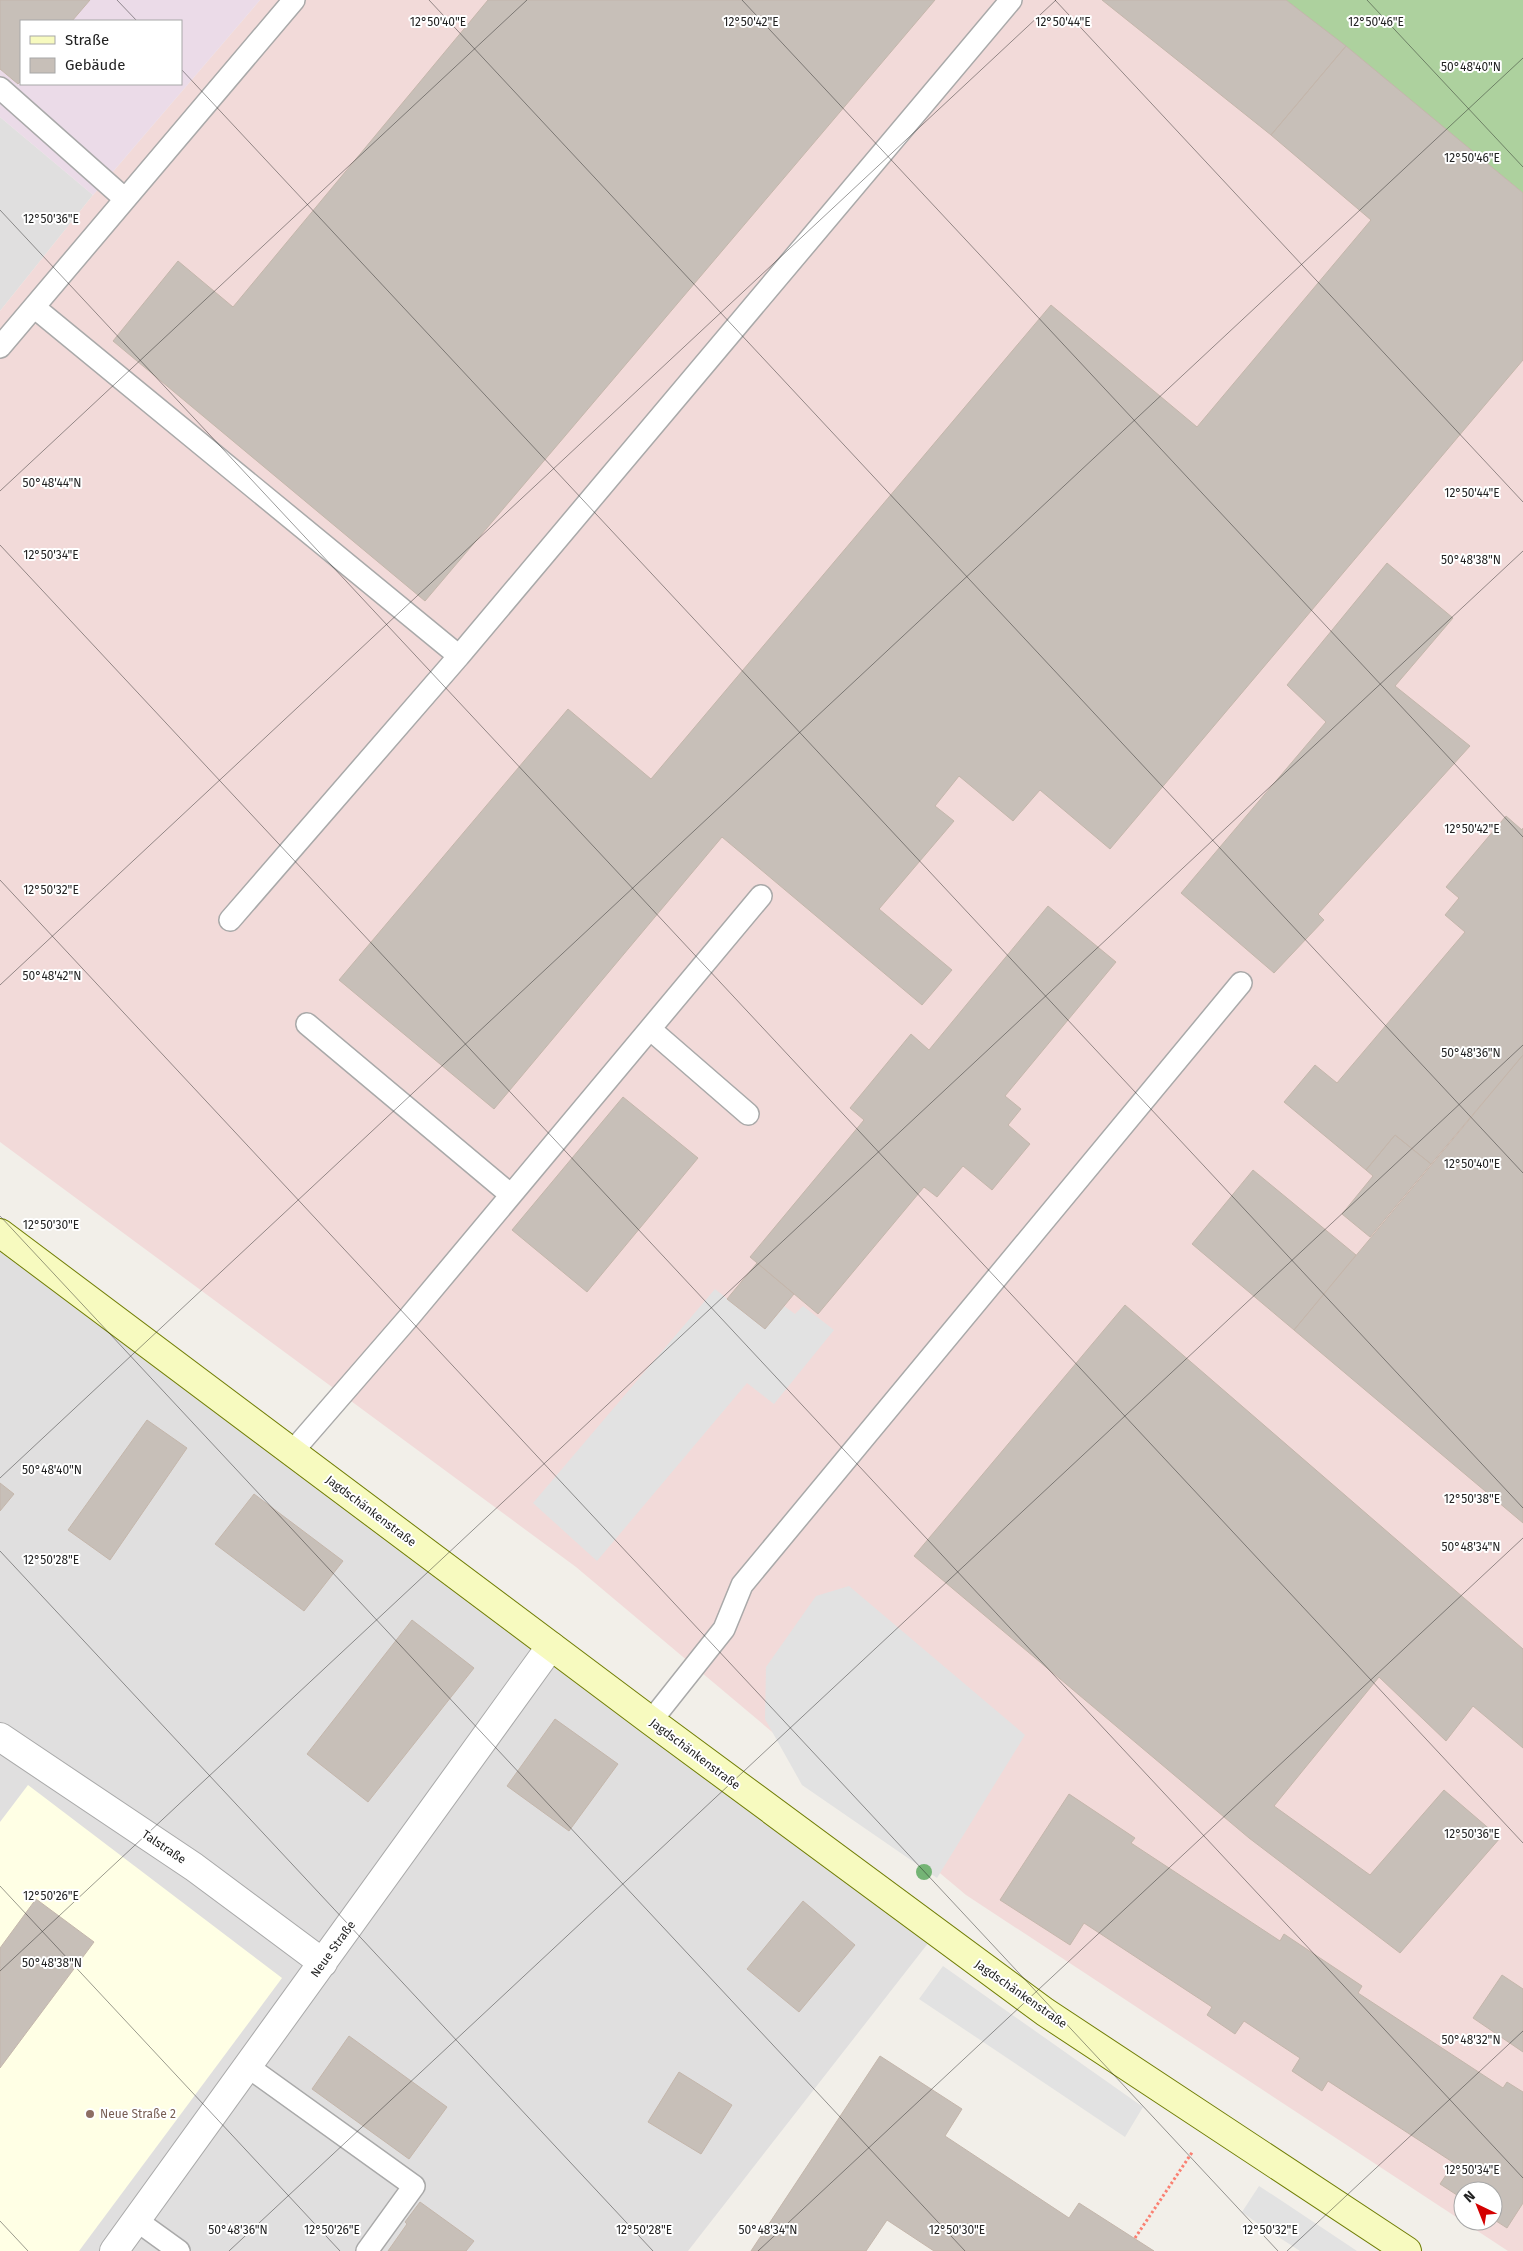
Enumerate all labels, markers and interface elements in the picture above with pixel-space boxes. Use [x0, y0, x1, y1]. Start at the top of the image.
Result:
text: 12°50'40"E [410, 15, 466, 29]
text: 12°50'42"E [723, 15, 779, 29]
text: 12°50'44"E [1035, 15, 1091, 29]
text: 12°50'46"E [1348, 15, 1404, 29]
legend [20, 20, 182, 85]
text: Straße [65, 31, 109, 49]
text: Gebäude [65, 56, 125, 74]
text: 50°48'40"N [1441, 60, 1501, 74]
text: 12°50'46"E [1444, 151, 1500, 165]
text: 12°50'36"E [23, 212, 79, 226]
text: 50°48'44"N [22, 476, 82, 490]
text: 12°50'44"E [1444, 486, 1500, 500]
text: 12°50'34"E [23, 548, 79, 562]
text: 50°48'38"N [1441, 553, 1501, 567]
text: 12°50'42"E [1444, 822, 1500, 836]
text: 12°50'32"E [23, 883, 79, 897]
text: 50°48'42"N [22, 969, 82, 983]
text: 50°48'36"N [1441, 1046, 1501, 1060]
text: 12°50'40"E [1444, 1157, 1500, 1171]
text: 12°50'30"E [23, 1218, 79, 1232]
text: 50°48'40"N [22, 1463, 82, 1477]
street label: Jagdschänkenstraße [323, 1473, 419, 1549]
text: 12°50'38"E [1444, 1492, 1500, 1506]
text: 50°48'34"N [1441, 1540, 1501, 1554]
text: 12°50'28"E [23, 1553, 79, 1567]
street label: Jagdschänkenstraße [647, 1716, 743, 1792]
street label: Talstraße [139, 1827, 189, 1867]
text: 12°50'36"E [1444, 1827, 1500, 1841]
text: 12°50'26"E [23, 1889, 79, 1903]
street label: Neue Straße [308, 1918, 358, 1980]
text: 50°48'38"N [22, 1956, 82, 1970]
street label: Jagdschänkenstraße [972, 1957, 1070, 2031]
text: 50°48'32"N [1441, 2033, 1501, 2047]
place label: Neue Straße 2 [100, 2107, 176, 2121]
marker: Neue Straße 2 [84, 2108, 96, 2120]
text: 12°50'34"E [1444, 2163, 1500, 2177]
north arrow [1453, 2181, 1503, 2231]
text: N [1460, 2187, 1479, 2206]
text: 50°48'36"N [208, 2223, 268, 2237]
text: 12°50'26"E [304, 2223, 360, 2237]
text: 12°50'28"E [616, 2223, 672, 2237]
text: 50°48'34"N [738, 2223, 798, 2237]
text: 12°50'30"E [929, 2223, 985, 2237]
text: 12°50'32"E [1242, 2223, 1298, 2237]

